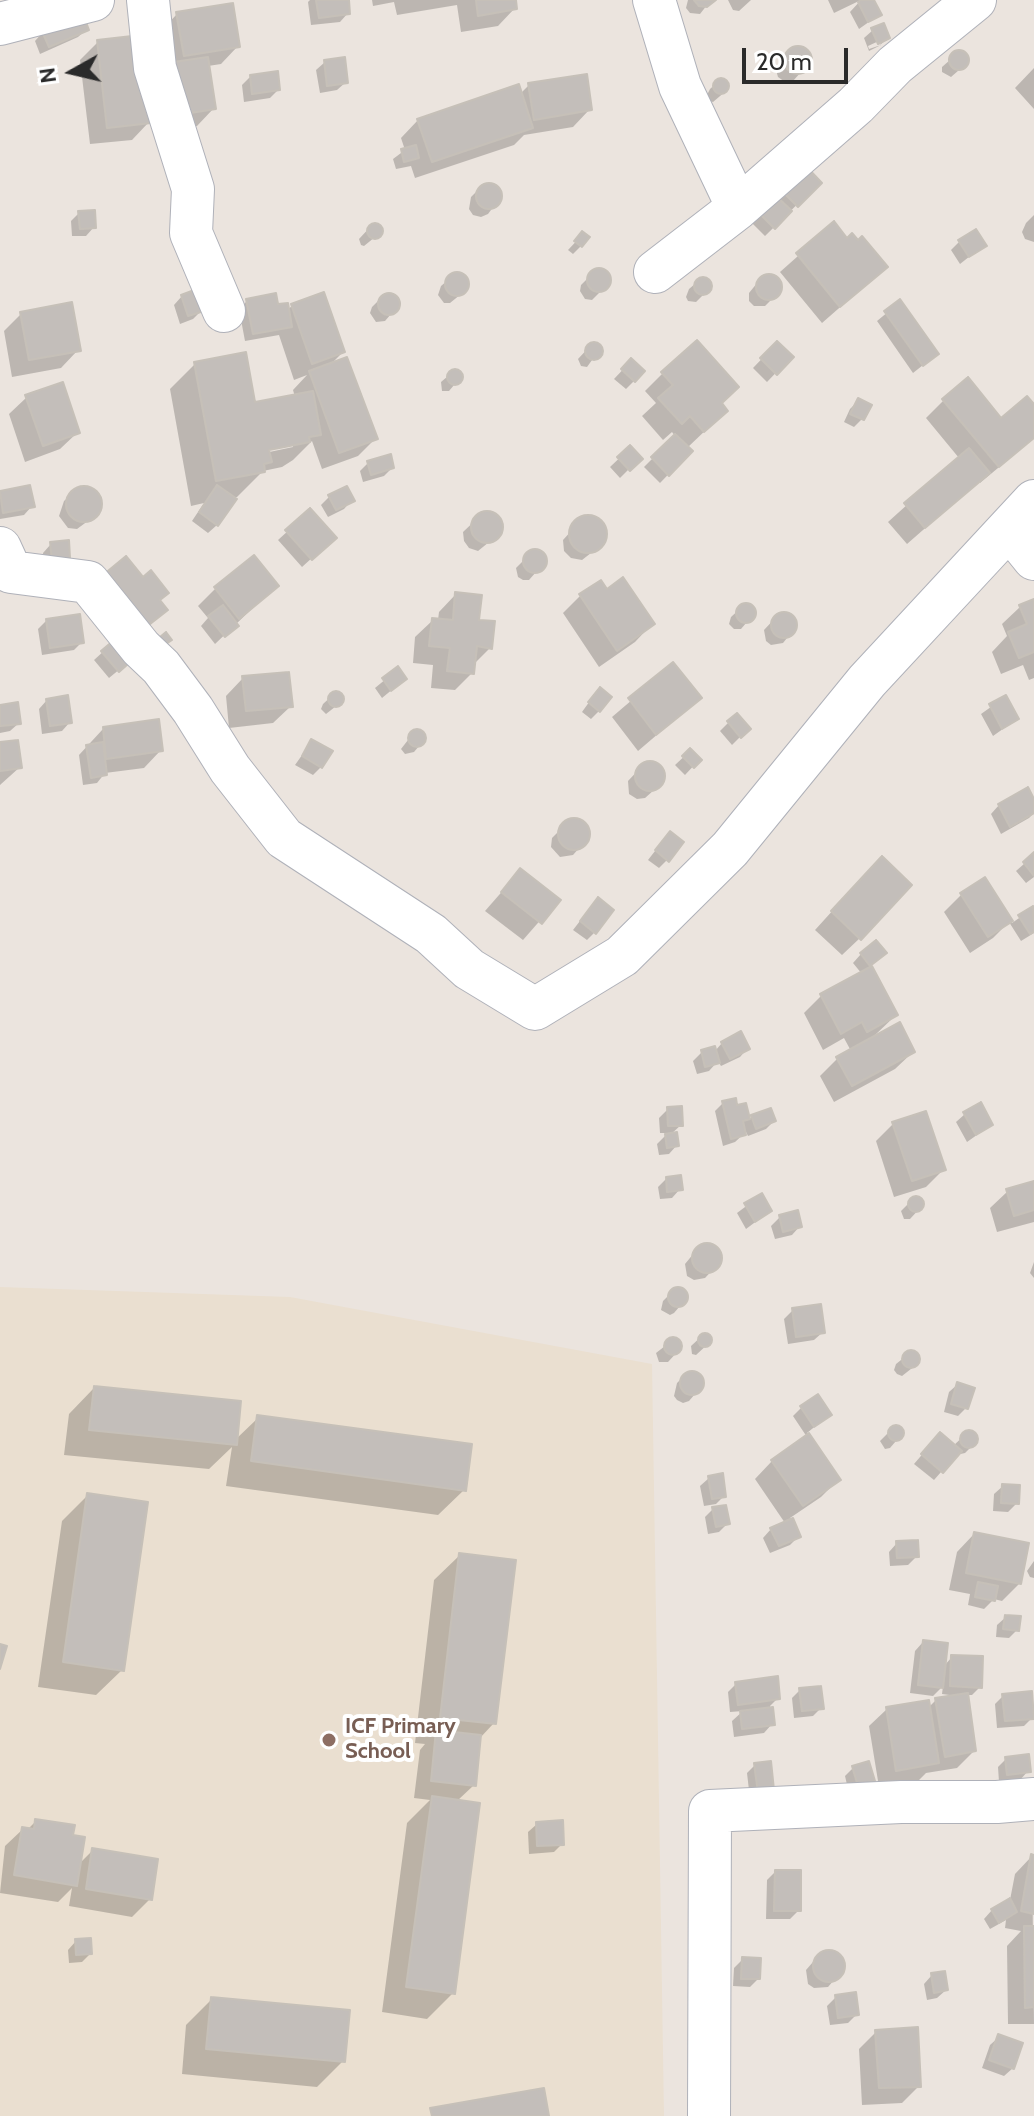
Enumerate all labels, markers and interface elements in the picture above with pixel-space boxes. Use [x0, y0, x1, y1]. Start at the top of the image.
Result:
north arrow [32, 32, 112, 112]
scale bar [746, 32, 852, 82]
text: 20 m [756, 47, 812, 76]
text: N [33, 66, 62, 85]
place label: ICF Primary School [345, 1714, 456, 1766]
marker: ICF Primary School [320, 1731, 338, 1749]

